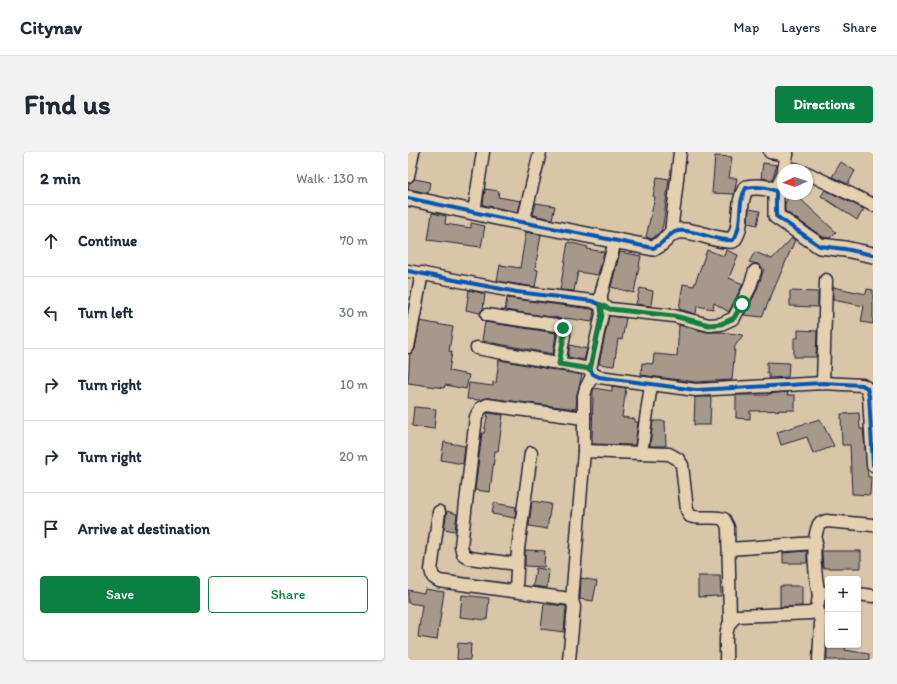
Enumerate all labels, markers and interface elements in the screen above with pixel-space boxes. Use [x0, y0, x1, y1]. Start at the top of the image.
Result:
text: Citynav [20, 16, 82, 39]
text: Map [734, 19, 759, 36]
text: Layers [781, 19, 820, 36]
text: Share [842, 19, 877, 36]
button: Directions [775, 86, 873, 123]
text: Find us [24, 87, 111, 121]
north arrow [777, 164, 813, 200]
text: 2 min [40, 168, 80, 188]
text: Walk · 130 m [296, 171, 368, 186]
icon: ahead [40, 230, 62, 252]
text: Continue [78, 232, 137, 250]
text: 70 m [340, 233, 368, 248]
route start [733, 295, 751, 313]
icon: left [40, 302, 62, 324]
text: Turn left [78, 304, 133, 322]
text: 30 m [339, 305, 368, 320]
route end [554, 319, 572, 337]
icon: right [40, 374, 62, 396]
text: Turn right [78, 376, 142, 394]
text: 10 m [340, 377, 368, 392]
icon: right [40, 446, 62, 468]
text: Turn right [78, 448, 142, 466]
text: 20 m [339, 449, 368, 464]
icon: arrive [40, 518, 62, 540]
text: Arrive at destination [78, 520, 210, 538]
button: Save [40, 576, 200, 613]
button: Share [208, 576, 368, 613]
map controls [825, 576, 861, 648]
button: + [825, 576, 861, 612]
button: − [825, 612, 861, 648]

